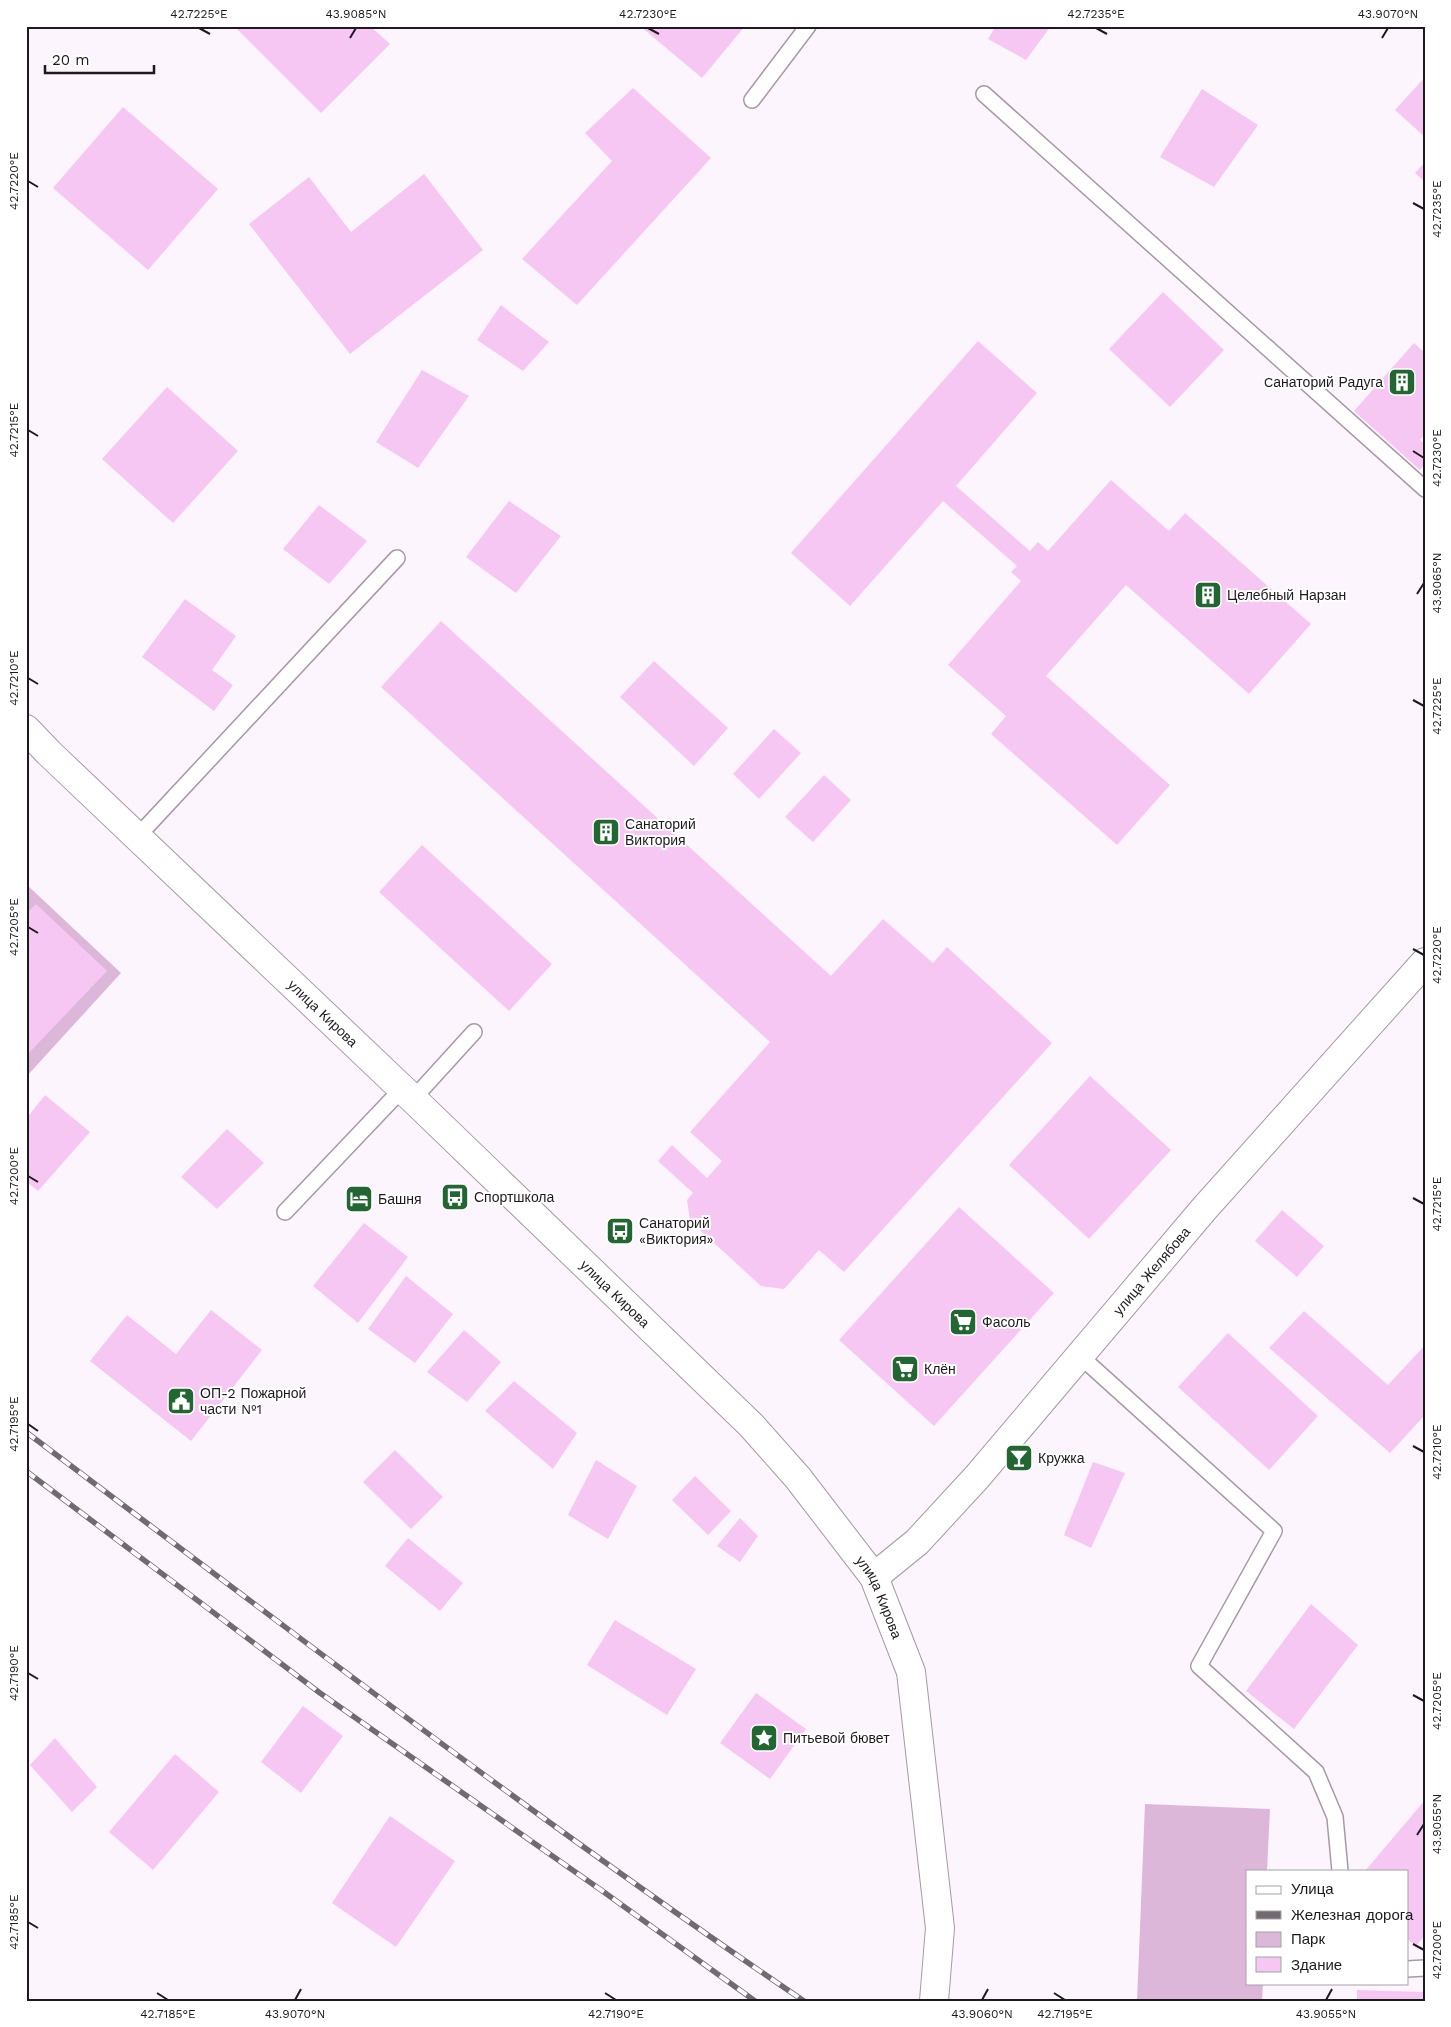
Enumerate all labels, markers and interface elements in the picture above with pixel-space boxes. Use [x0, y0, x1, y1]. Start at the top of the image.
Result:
text: 42.7225°E [170, 7, 228, 21]
text: 43.9085°N [325, 7, 387, 21]
text: 42.7230°E [619, 7, 677, 21]
text: 42.7235°E [1067, 7, 1125, 21]
text: 43.9070°N [1358, 7, 1418, 21]
scale bar [45, 42, 154, 74]
text: 20 m [52, 51, 90, 69]
text: 42.7220°E [7, 152, 21, 210]
text: 42.7235°E [1430, 180, 1444, 238]
building icon: Cанаторий Радуга [1387, 367, 1417, 397]
place label: Cанаторий Радуга [1264, 374, 1383, 390]
text: 42.7215°E [7, 402, 21, 458]
text: 42.7230°E [1430, 429, 1444, 487]
text: 43.9065°N [1430, 553, 1444, 614]
building icon: Целебный Нарзан [1193, 580, 1223, 610]
place label: Целебный Нарзан [1227, 587, 1346, 603]
text: 42.7210°E [7, 650, 21, 706]
text: 42.7225°E [1430, 677, 1444, 735]
place label: Санаторий Виктория [625, 816, 696, 848]
building icon: Санаторий Виктория [591, 817, 621, 847]
text: 42.7205°E [7, 898, 21, 956]
text: 42.7220°E [1430, 926, 1444, 984]
street label: улица Кирова [285, 976, 361, 1050]
text: 42.7200°E [7, 1147, 21, 1205]
text: 42.7215°E [1430, 1176, 1444, 1232]
bus stop icon: Спортшкола [440, 1182, 470, 1212]
hotel icon: Башня [344, 1184, 374, 1214]
place label: Спортшкола [474, 1189, 555, 1205]
place label: Башня [378, 1191, 422, 1207]
place label: Санаторий «Виктория» [639, 1215, 714, 1247]
bus stop icon: Санаторий «Виктория» [605, 1216, 635, 1246]
street label: улица Желябова [1110, 1224, 1193, 1318]
street label: улица Кирова [577, 1257, 653, 1331]
supermarket icon: Фасоль [948, 1307, 978, 1337]
place label: Фасоль [982, 1314, 1031, 1330]
supermarket icon: Клён [890, 1354, 920, 1384]
place label: Клён [924, 1361, 956, 1377]
place label: ОП-2 Пожарной части №1 [200, 1385, 306, 1417]
public building icon: ОП-2 Пожарной части №1 [166, 1386, 196, 1416]
text: 42.7195°E [7, 1396, 21, 1452]
text: 42.7210°E [1430, 1424, 1444, 1480]
bar icon: Кружка [1004, 1443, 1034, 1473]
place label: Кружка [1038, 1450, 1085, 1466]
street label: улица Кирова [853, 1553, 905, 1641]
text: 42.7190°E [7, 1645, 21, 1701]
text: 42.7205°E [1430, 1672, 1444, 1730]
place icon: Питьевой бювет [749, 1723, 779, 1753]
place label: Питьевой бювет [783, 1730, 890, 1746]
text: 43.9055°N [1430, 1794, 1444, 1854]
legend [1246, 1870, 1408, 1984]
text: Улица [1291, 1880, 1334, 1898]
text: 42.7185°E [7, 1894, 21, 1950]
text: Железная дорога [1291, 1906, 1414, 1924]
text: 42.7200°E [1430, 1921, 1444, 1979]
text: Парк [1291, 1930, 1325, 1948]
text: Здание [1291, 1956, 1342, 1974]
text: 42.7185°E [140, 2007, 196, 2021]
text: 43.9070°N [265, 2007, 325, 2021]
text: 42.7190°E [588, 2007, 644, 2021]
text: 43.9060°N [951, 2007, 1013, 2021]
text: 42.7195°E [1037, 2007, 1093, 2021]
text: 43.9055°N [1296, 2007, 1356, 2021]

